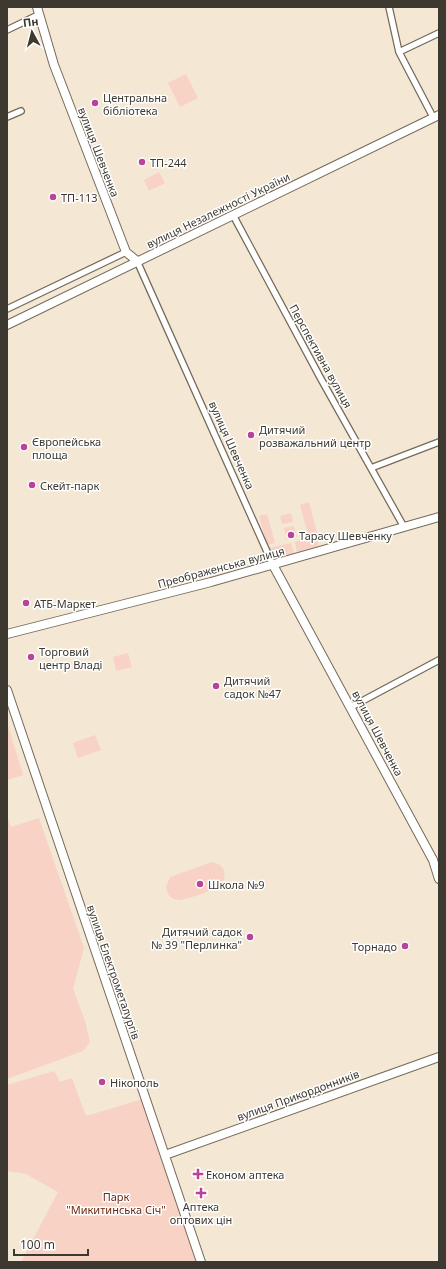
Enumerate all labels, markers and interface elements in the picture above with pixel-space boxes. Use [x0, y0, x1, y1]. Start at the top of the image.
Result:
north arrow [12, 12, 52, 52]
text: Пн [22, 13, 39, 30]
place label: Центральна бібліотека [103, 90, 167, 118]
marker: Центральна бібліотека [90, 98, 100, 108]
street label: вулиця Шевченка [75, 105, 123, 199]
place label: ТП-244 [150, 155, 187, 170]
marker: ТП-244 [137, 157, 147, 167]
street label: вулиця Незалежності України [144, 169, 292, 251]
place label: ТП-113 [61, 190, 98, 205]
marker: ТП-113 [48, 192, 58, 202]
street label: Перспективна вулиця [286, 302, 356, 410]
street label: вулиця Шевченка [206, 399, 258, 491]
place label: Дитячий розважальний центр [259, 422, 371, 450]
marker: Дитячий розважальний центр [246, 430, 256, 440]
place label: Європейська площа [32, 434, 101, 462]
marker: Європейська площа [19, 442, 29, 452]
place label: Скейт-парк [40, 478, 99, 493]
marker: Скейт-парк [27, 480, 37, 490]
place label: Тарасу Шевченку [299, 528, 392, 543]
marker: Тарасу Шевченку [286, 530, 296, 540]
street label: Преображенська вулиця [156, 543, 286, 591]
place label: АТБ-Маркет [34, 596, 96, 611]
marker: АТБ-Маркет [21, 598, 31, 608]
place label: Торговий центр Владі [39, 644, 102, 672]
marker: Торговий центр Владі [26, 652, 36, 662]
place label: Дитячий садок №47 [224, 673, 281, 701]
marker: Дитячий садок №47 [211, 681, 221, 691]
street label: вулиця Шевченка [349, 688, 407, 778]
place label: Школа №9 [208, 877, 265, 892]
marker: Школа №9 [195, 879, 205, 889]
street label: вулиця Електрометалургів [84, 903, 144, 1041]
place label: Дитячий садок № 39 "Перлинка" [151, 924, 242, 952]
marker: Дитячий садок № 39 "Перлинка" [245, 932, 255, 942]
place label: Торнадо [352, 939, 397, 954]
marker: Торнадо [400, 941, 410, 951]
street label: вулиця Прикордонників [235, 1066, 361, 1124]
place label: Нікополь [110, 1075, 159, 1090]
marker: Нікополь [97, 1077, 107, 1087]
place label: Економ аптека [206, 1167, 284, 1182]
marker: Економ аптека [193, 1169, 203, 1179]
marker: Аптека оптових цін [196, 1188, 206, 1198]
park label: Парк "Микитинська Січ" [66, 1189, 166, 1217]
place label: Аптека оптових цін [170, 1199, 232, 1227]
scale bar [14, 1231, 88, 1257]
text: 100 m [20, 1236, 55, 1253]

